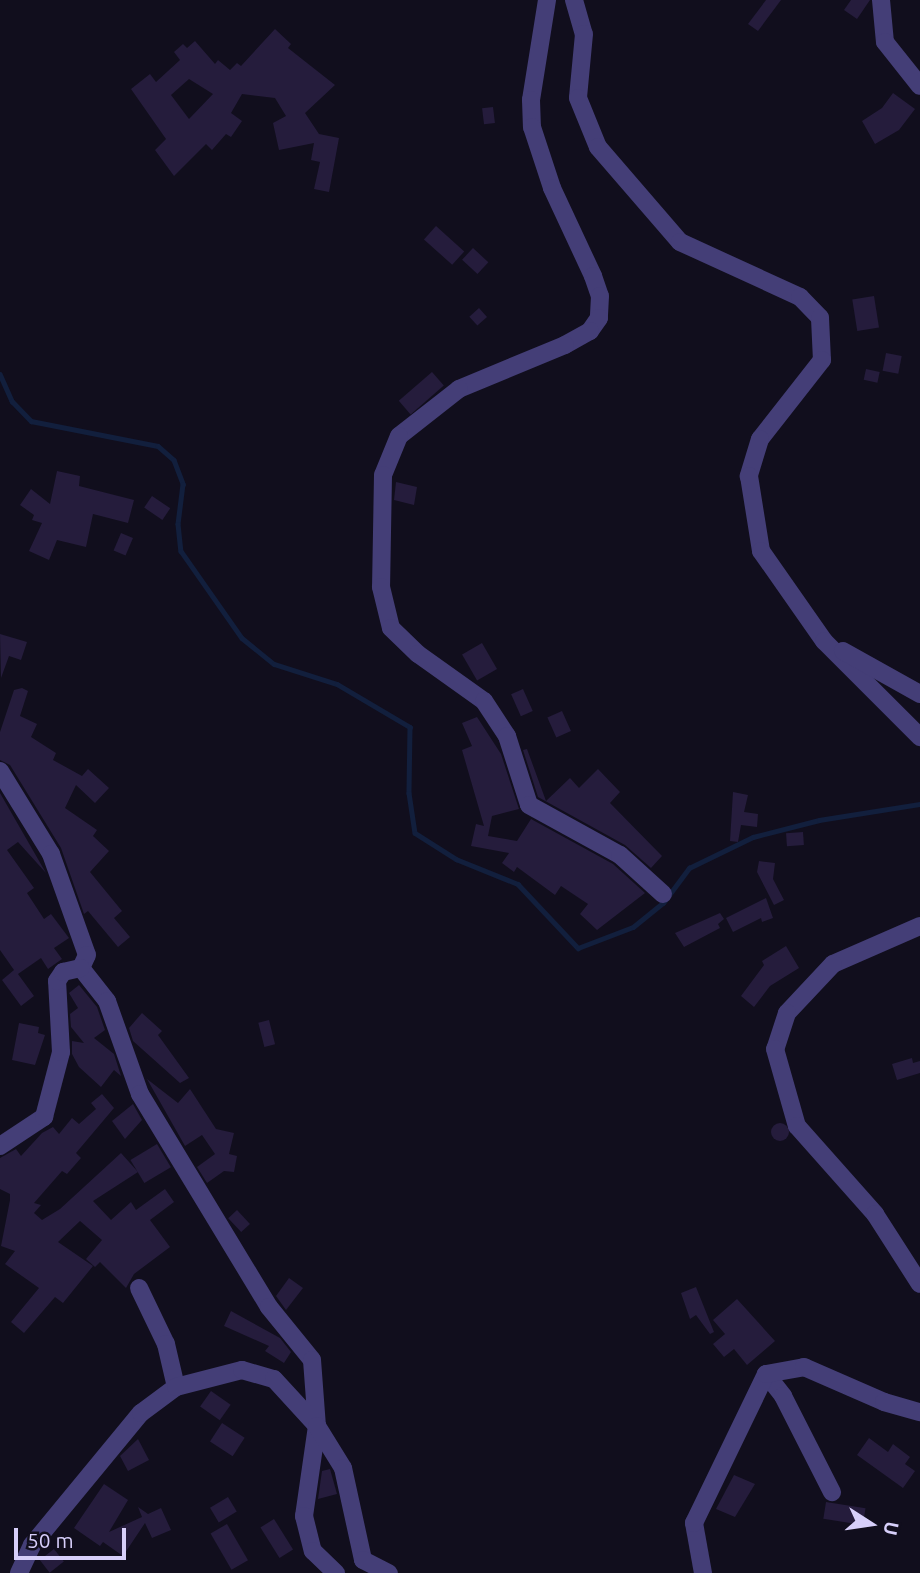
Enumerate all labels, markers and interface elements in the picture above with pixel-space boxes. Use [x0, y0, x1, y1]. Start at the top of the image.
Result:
north arrow [836, 1489, 906, 1559]
scale bar [18, 1514, 130, 1558]
text: U [879, 1520, 904, 1537]
text: 50 m [27, 1528, 74, 1552]

